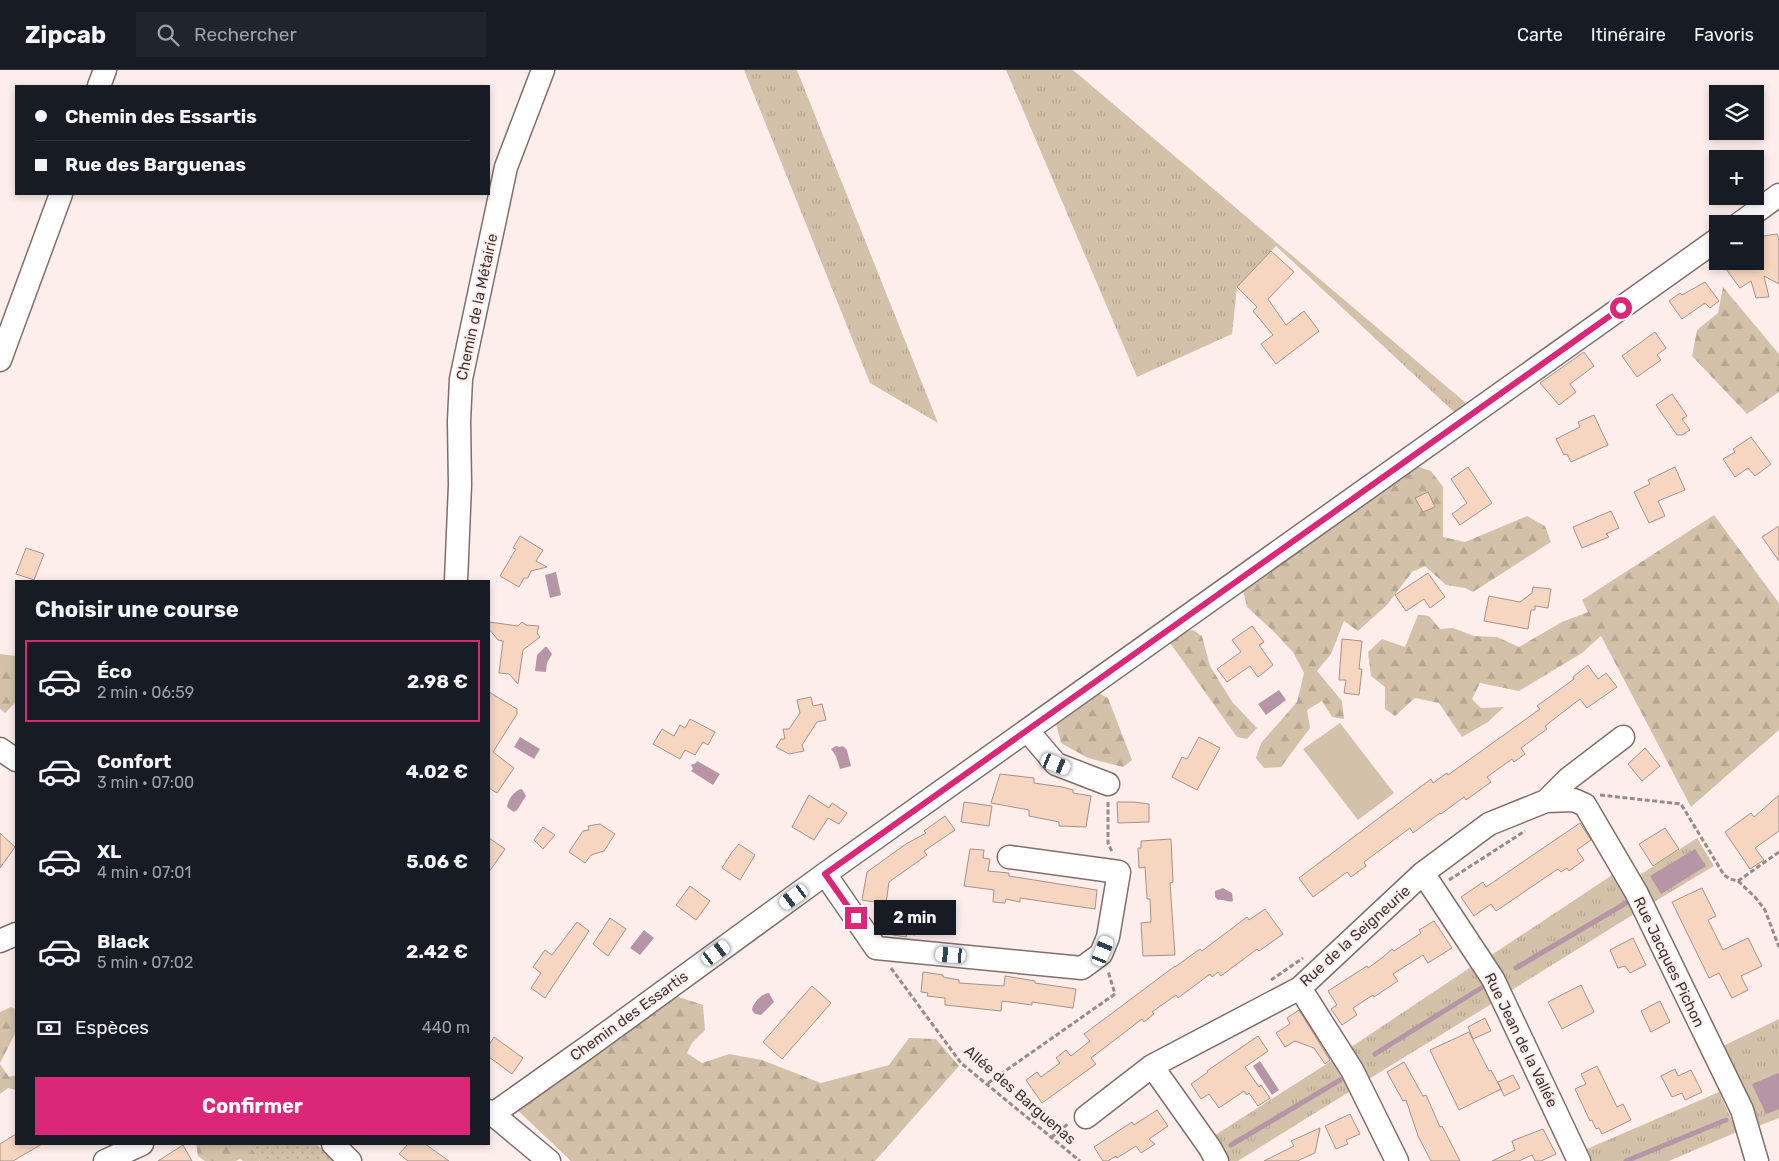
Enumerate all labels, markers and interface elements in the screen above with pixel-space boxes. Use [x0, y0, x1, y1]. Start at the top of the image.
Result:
search box [136, 12, 486, 57]
text: Zipcab [25, 21, 106, 49]
icon: search [154, 21, 182, 49]
text: Rechercher [194, 23, 297, 46]
text: Carte [1517, 24, 1563, 46]
text: Itinéraire [1591, 24, 1666, 46]
text: Favoris [1694, 24, 1754, 46]
map controls [1709, 85, 1764, 270]
button: layers [1709, 85, 1764, 140]
text: Chemin des Essartis [65, 105, 257, 128]
button: + [1709, 150, 1764, 205]
text: Rue des Barguenas [65, 153, 246, 176]
button: − [1709, 215, 1764, 270]
street label: Chemin de la Métairie [453, 232, 501, 382]
route start [1610, 297, 1632, 319]
text: Choisir une course [35, 596, 239, 623]
icon: car [37, 659, 82, 704]
text: Éco [97, 660, 132, 683]
text: 2.98 € [407, 670, 468, 693]
text: 2 min · 06:59 [97, 683, 194, 702]
icon: car [37, 749, 82, 794]
text: Confort [97, 750, 171, 773]
car [1039, 751, 1072, 777]
text: 4.02 € [406, 760, 468, 783]
text: 3 min · 07:00 [97, 773, 194, 792]
icon: car [37, 839, 82, 884]
text: XL [97, 840, 121, 863]
text: 5.06 € [406, 850, 468, 873]
text: 4 min · 07:01 [97, 863, 191, 882]
car [777, 882, 810, 912]
street label: Rue de la Seigneurie [1296, 882, 1414, 990]
street label: Rue Jacques Pichon [1630, 894, 1708, 1030]
callout: 2 min [874, 900, 956, 936]
route end [845, 907, 867, 929]
text: 2 min [893, 908, 937, 927]
icon: car [37, 929, 82, 974]
text: Black [97, 930, 149, 953]
car [1090, 934, 1115, 968]
car [699, 938, 732, 968]
text: 2.42 € [406, 940, 468, 963]
car [935, 946, 966, 964]
text: 5 min · 07:02 [97, 953, 193, 972]
street label: Chemin des Essartis [567, 967, 692, 1065]
street label: Rue Jean de la Vallée [1481, 970, 1561, 1110]
icon: cash [35, 1014, 63, 1042]
text: Espèces [75, 1016, 149, 1039]
text: 440 m [422, 1018, 470, 1037]
street label: Allée des Barguenas [961, 1042, 1080, 1149]
button: Confirmer [35, 1077, 470, 1135]

